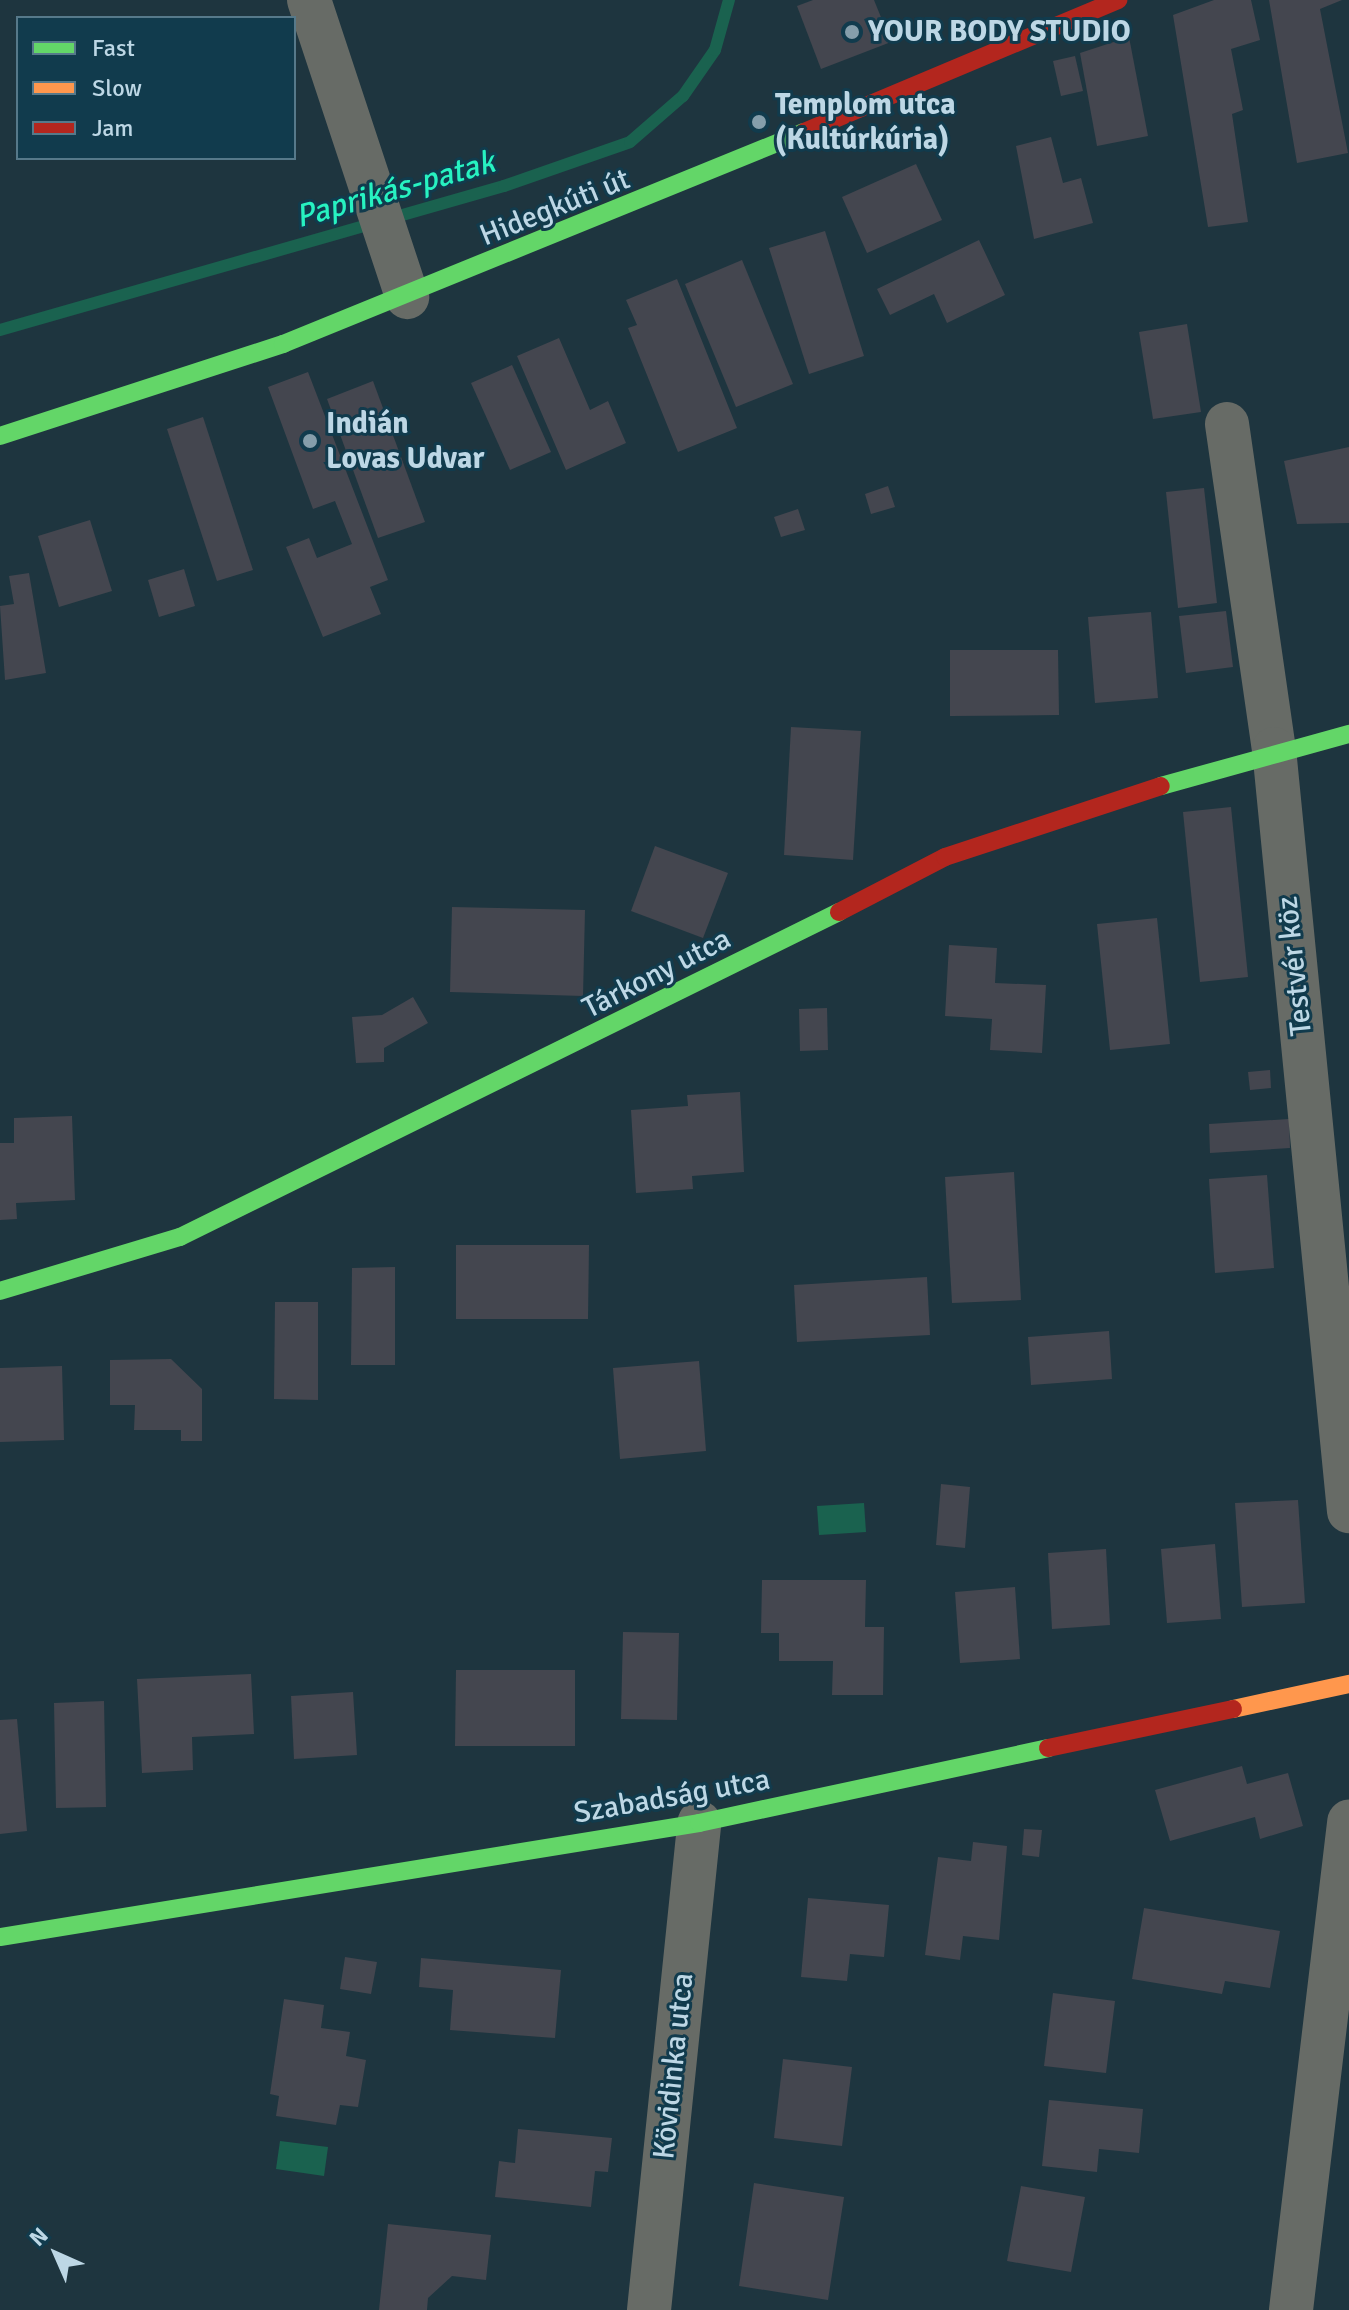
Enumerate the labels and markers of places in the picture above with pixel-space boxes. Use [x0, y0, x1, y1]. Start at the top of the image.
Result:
place label: YOUR BODY STUDIO [868, 14, 1131, 50]
marker: YOUR BODY STUDIO [843, 23, 861, 41]
place label: Templom utca (Kultúrkúria) [775, 87, 956, 158]
marker: Templom utca (Kultúrkúria) [750, 113, 768, 131]
place label: Indián Lovas Udvar [326, 406, 484, 476]
marker: Indián Lovas Udvar [301, 432, 319, 450]

